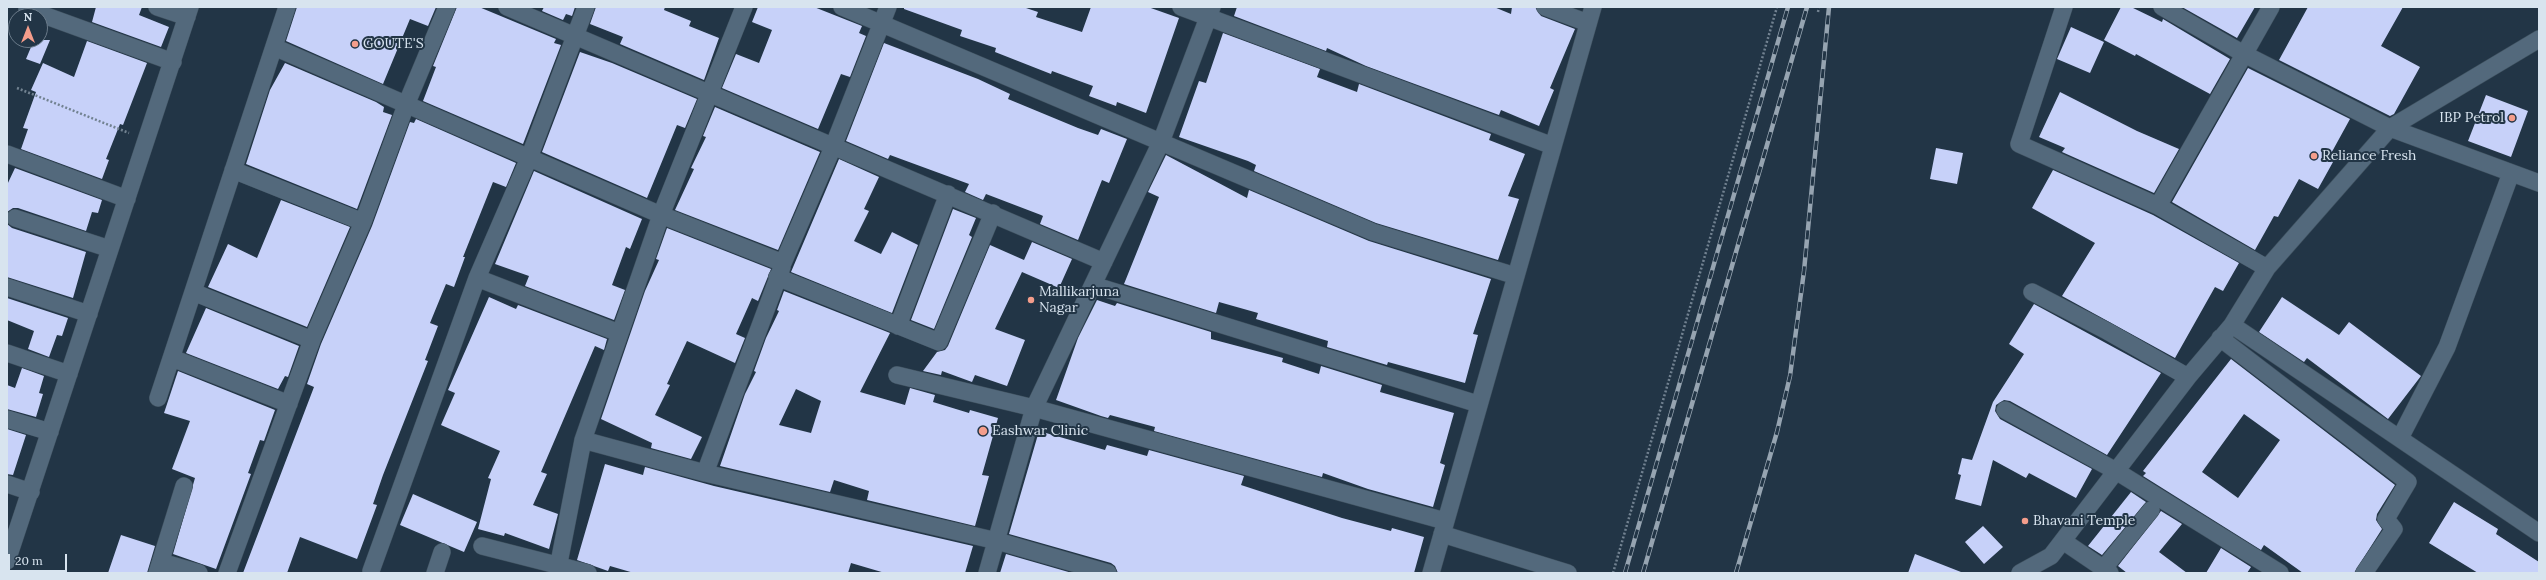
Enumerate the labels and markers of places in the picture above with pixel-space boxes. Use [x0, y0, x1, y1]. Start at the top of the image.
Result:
place label: GOUTE'S [363, 36, 424, 52]
marker: GOUTE'S [350, 39, 360, 49]
place label: IBP Petrol [2439, 110, 2504, 126]
marker: IBP Petrol [2507, 113, 2517, 123]
place label: Reliance Fresh [2322, 148, 2416, 164]
marker: Reliance Fresh [2309, 151, 2319, 161]
place label: Mallikarjuna Nagar [1039, 284, 1119, 316]
marker: Mallikarjuna Nagar [1026, 295, 1036, 305]
place label: Eashwar Clinic [992, 423, 1088, 439]
marker: Eashwar Clinic [977, 425, 989, 437]
place label: Bhavani Temple [2033, 513, 2135, 529]
marker: Bhavani Temple [2020, 516, 2030, 526]

